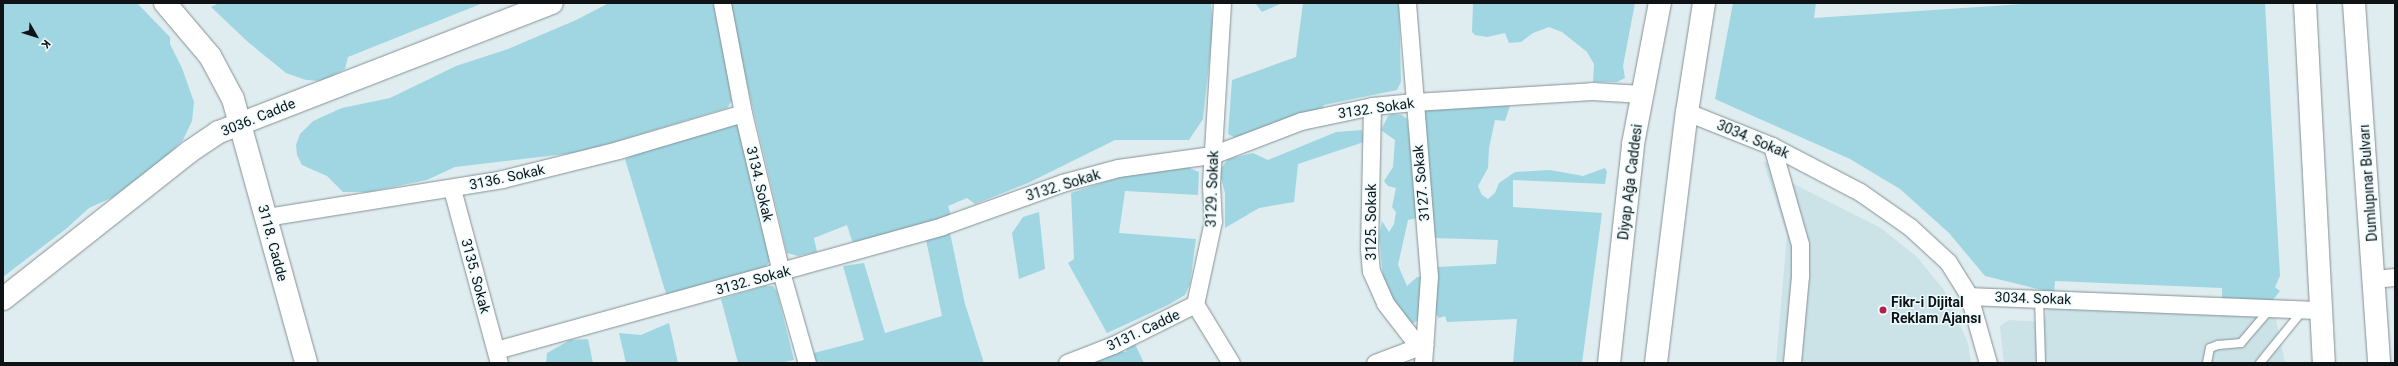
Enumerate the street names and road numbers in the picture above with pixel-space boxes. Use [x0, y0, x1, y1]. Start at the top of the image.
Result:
street label: 3036. Cadde [218, 94, 298, 140]
street label: 3132. Sokak [1337, 94, 1415, 122]
street label: 3034. Sokak [1714, 116, 1792, 162]
street label: Diyap Ağa Caddesi [1615, 123, 1645, 241]
street label: Dumlupınar Bulvarı [2356, 124, 2380, 242]
street label: 3127. Sokak [1409, 144, 1433, 222]
street label: 3134. Sokak [743, 145, 777, 223]
street label: 3129. Sokak [1202, 150, 1222, 228]
street label: 3136. Sokak [468, 161, 546, 193]
street label: 3132. Sokak [1024, 166, 1102, 204]
street label: 3125. Sokak [1363, 184, 1379, 260]
street label: 3118. Cadde [255, 203, 291, 283]
street label: 3135. Sokak [458, 237, 494, 315]
street label: 3132. Sokak [714, 262, 792, 298]
street label: 3034. Sokak [1994, 288, 2072, 308]
street label: 3131. Cadde [1104, 306, 1182, 354]

